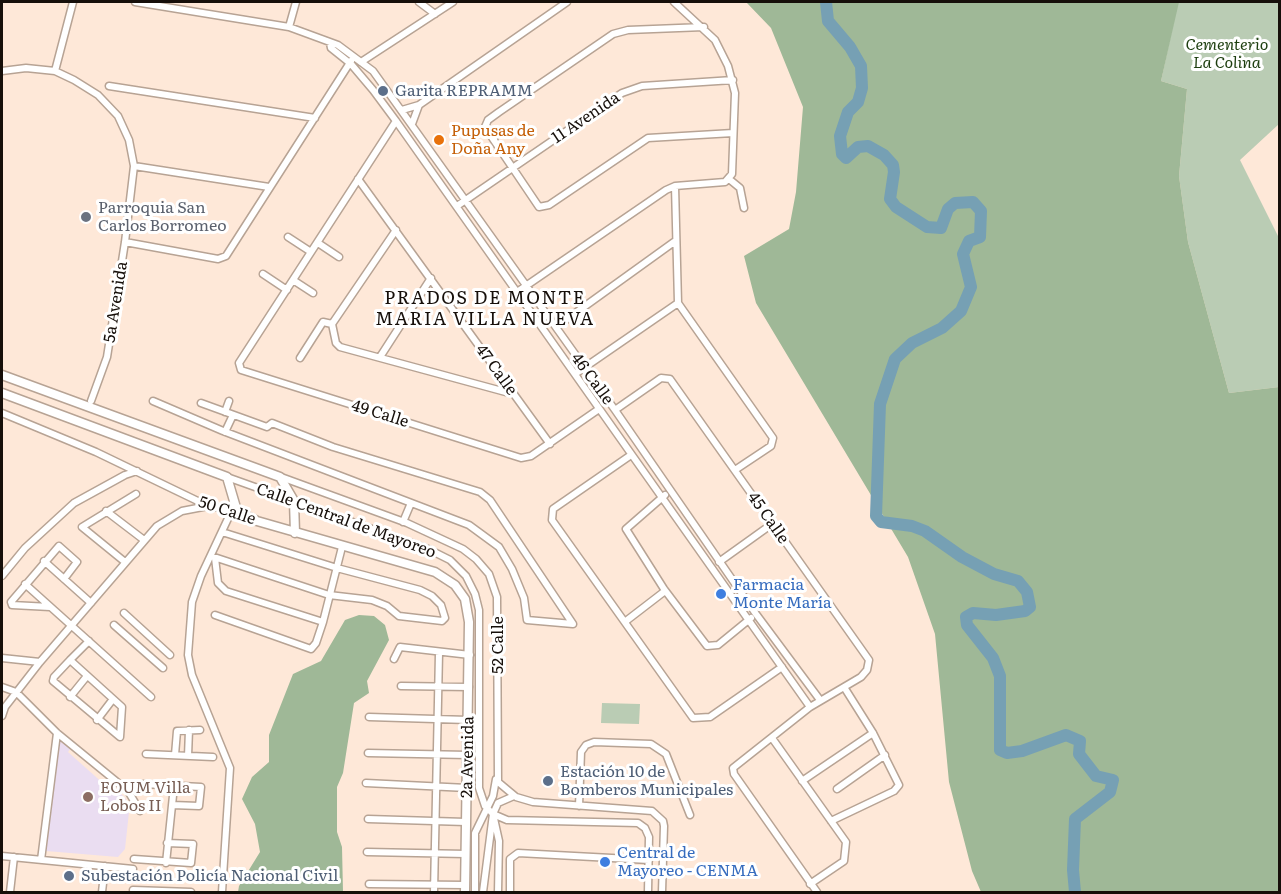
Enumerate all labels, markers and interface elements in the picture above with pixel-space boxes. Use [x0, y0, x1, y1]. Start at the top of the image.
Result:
park label: Cementerio La Colina [1186, 35, 1268, 73]
place label: Garita REPRAMM [395, 81, 533, 101]
marker: Garita REPRAMM [376, 84, 390, 98]
street label: 11 Avenida [548, 88, 624, 148]
place label: Pupusas de Doña Any [451, 121, 535, 159]
marker: Pupusas de Doña Any [432, 133, 446, 147]
place label: Parroquia San Carlos Borromeo [98, 198, 227, 236]
marker: Parroquia San Carlos Borromeo [79, 210, 93, 224]
street label: 5a Avenida [100, 260, 132, 344]
district label: PRADOS DE MONTE MARIA VILLA NUEVA [375, 288, 595, 330]
street label: 47 Calle [471, 341, 521, 399]
street label: 46 Calle [567, 349, 617, 409]
street label: 49 Calle [349, 396, 411, 432]
street label: Calle Central de Mayoreo [254, 480, 438, 562]
street label: 45 Calle [743, 488, 793, 548]
street label: 50 Calle [196, 493, 258, 529]
place label: Farmacia Monte María [733, 575, 832, 613]
marker: Farmacia Monte María [714, 587, 728, 601]
street label: 52 Calle [488, 616, 508, 674]
street label: 2a Avenida [458, 716, 478, 798]
place label: Estación 10 de Bomberos Municipales [560, 762, 733, 800]
marker: Estación 10 de Bomberos Municipales [541, 774, 555, 788]
place label: EOUM Villa Lobos II [100, 778, 191, 816]
marker: EOUM Villa Lobos II [81, 790, 95, 804]
place label: Central de Mayoreo - CENMA [617, 843, 758, 881]
marker: Central de Mayoreo - CENMA [598, 855, 612, 869]
place label: Subestación Policía Nacional Civil [81, 866, 338, 886]
marker: Subestación Policía Nacional Civil [62, 869, 76, 883]

